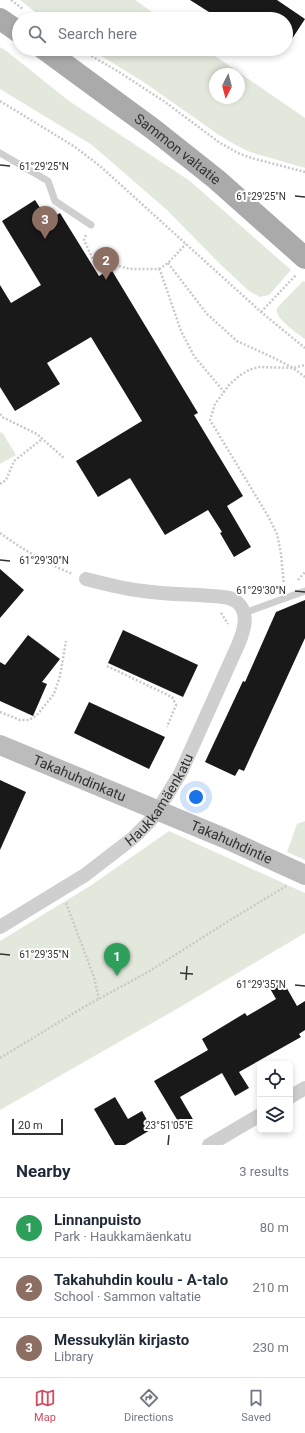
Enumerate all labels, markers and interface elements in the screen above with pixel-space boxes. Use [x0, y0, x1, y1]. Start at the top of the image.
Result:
search box [12, 12, 293, 56]
icon: search [26, 23, 48, 45]
text: Search here [58, 25, 137, 43]
north arrow [209, 68, 245, 104]
street label: Sammon valtatie [132, 110, 224, 188]
text: 61°29'25"N [19, 161, 69, 172]
text: 61°29'25"N [236, 191, 286, 202]
pin: 3 [32, 206, 58, 239]
pin: 2 [93, 247, 119, 280]
text: 61°29'30"N [19, 555, 69, 566]
text: 61°29'30"N [236, 585, 286, 596]
street label: Haukkamäenkatu [122, 751, 196, 849]
street label: Takahuhdinkatu [31, 752, 128, 804]
your location [186, 787, 206, 807]
street label: Takahuhdintie [188, 817, 275, 867]
pin: 1 [104, 943, 130, 976]
text: 61°29'35"N [19, 949, 69, 960]
text: 61°29'35"N [236, 979, 286, 990]
map controls [257, 1061, 293, 1133]
button: locate [257, 1061, 293, 1097]
button: layers [257, 1097, 293, 1133]
scale bar [12, 1117, 63, 1136]
text: 20 m [18, 1119, 43, 1132]
text: 23°51'05"E [145, 1120, 193, 1131]
text: Nearby [16, 1161, 71, 1181]
text: 3 results [239, 1164, 289, 1179]
text: Linnanpuisto [54, 1211, 141, 1229]
text: 1 [25, 1220, 33, 1235]
text: 80 m [260, 1220, 289, 1235]
text: Park · Haukkamäenkatu [54, 1229, 191, 1244]
text: Takahuhdin koulu - A-talo [54, 1271, 228, 1289]
text: 2 [25, 1280, 33, 1295]
text: 210 m [252, 1280, 289, 1295]
text: School · Sammon valtatie [54, 1289, 201, 1304]
text: Messukylän kirjasto [54, 1331, 189, 1349]
text: 3 [25, 1340, 33, 1355]
text: 230 m [252, 1340, 289, 1355]
text: Library [54, 1349, 93, 1364]
tab: Map [34, 1387, 56, 1424]
tab: Directions [124, 1387, 173, 1424]
tab: Saved [241, 1387, 271, 1424]

